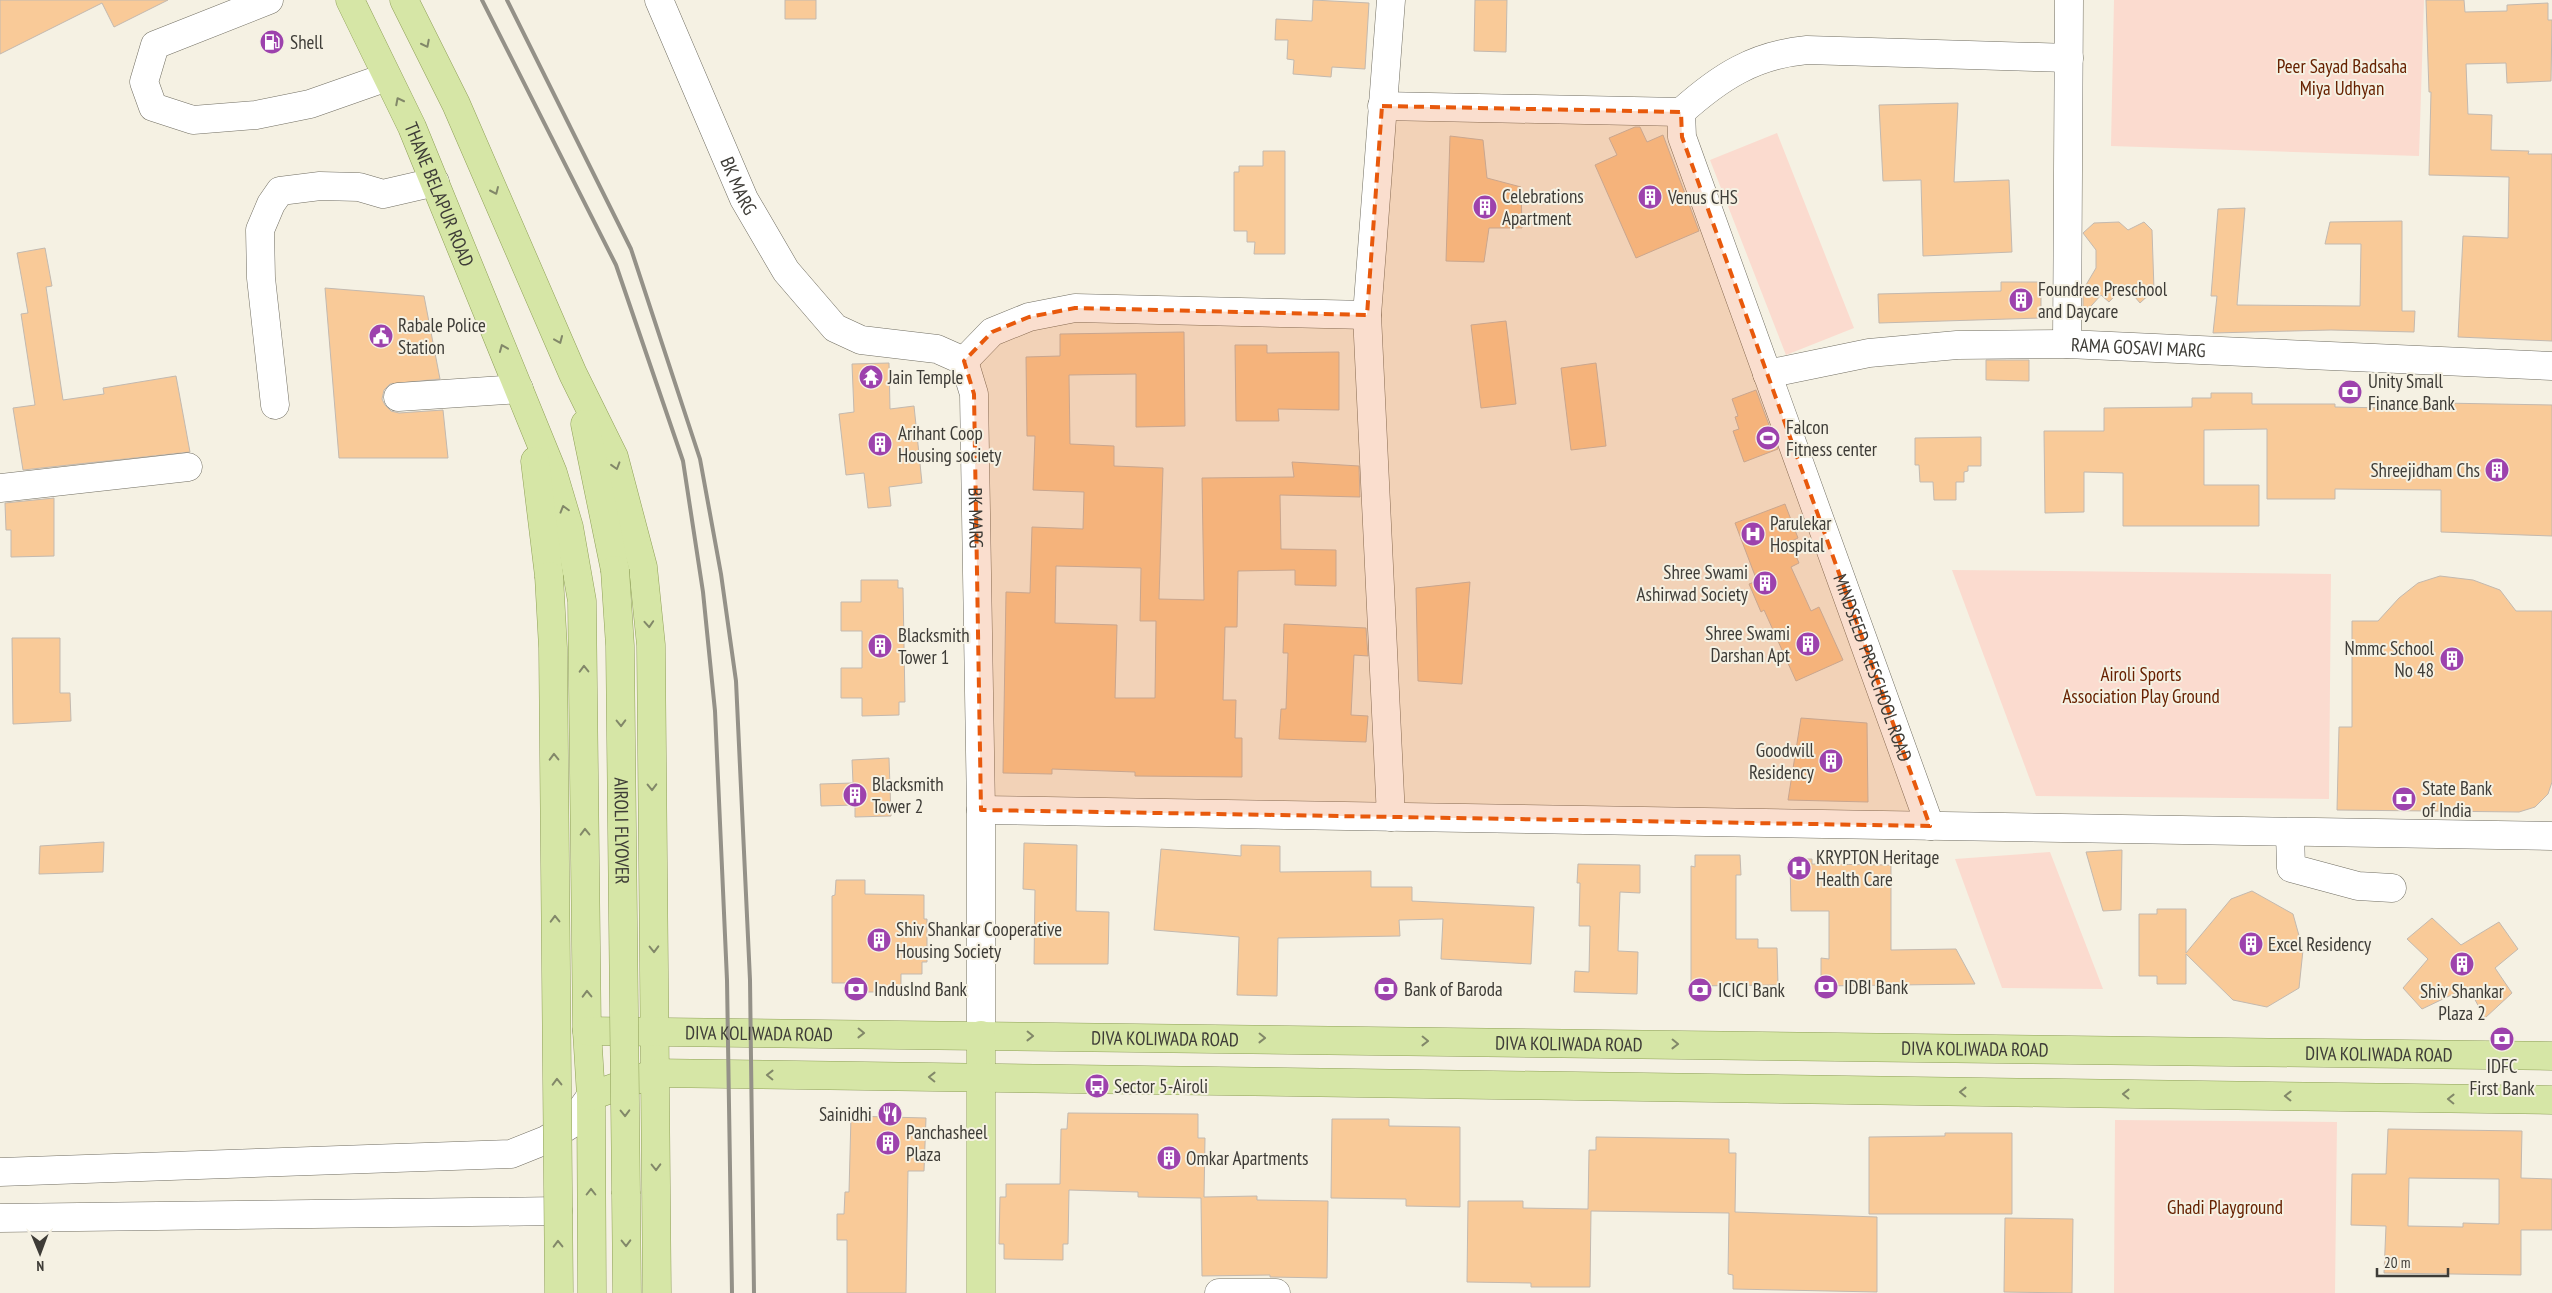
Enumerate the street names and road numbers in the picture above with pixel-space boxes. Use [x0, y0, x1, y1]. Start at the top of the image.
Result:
street label: THANE BELAPUR ROAD [399, 119, 480, 270]
street label: BK MARG [715, 153, 762, 219]
street label: RAMA GOSAVI MARG [2071, 332, 2206, 362]
street label: BK MARG [964, 487, 989, 549]
street label: MINDSEED PRESCHOOL ROAD [1828, 570, 1918, 765]
street label: AIROLI FLYOVER [609, 777, 635, 884]
street label: DIVA KOLIWADA ROAD [685, 1020, 833, 1046]
street label: DIVA KOLIWADA ROAD [1091, 1025, 1239, 1051]
street label: DIVA KOLIWADA ROAD [1495, 1031, 1643, 1056]
street label: DIVA KOLIWADA ROAD [1901, 1036, 2049, 1062]
street label: DIVA KOLIWADA ROAD [2305, 1041, 2453, 1067]

